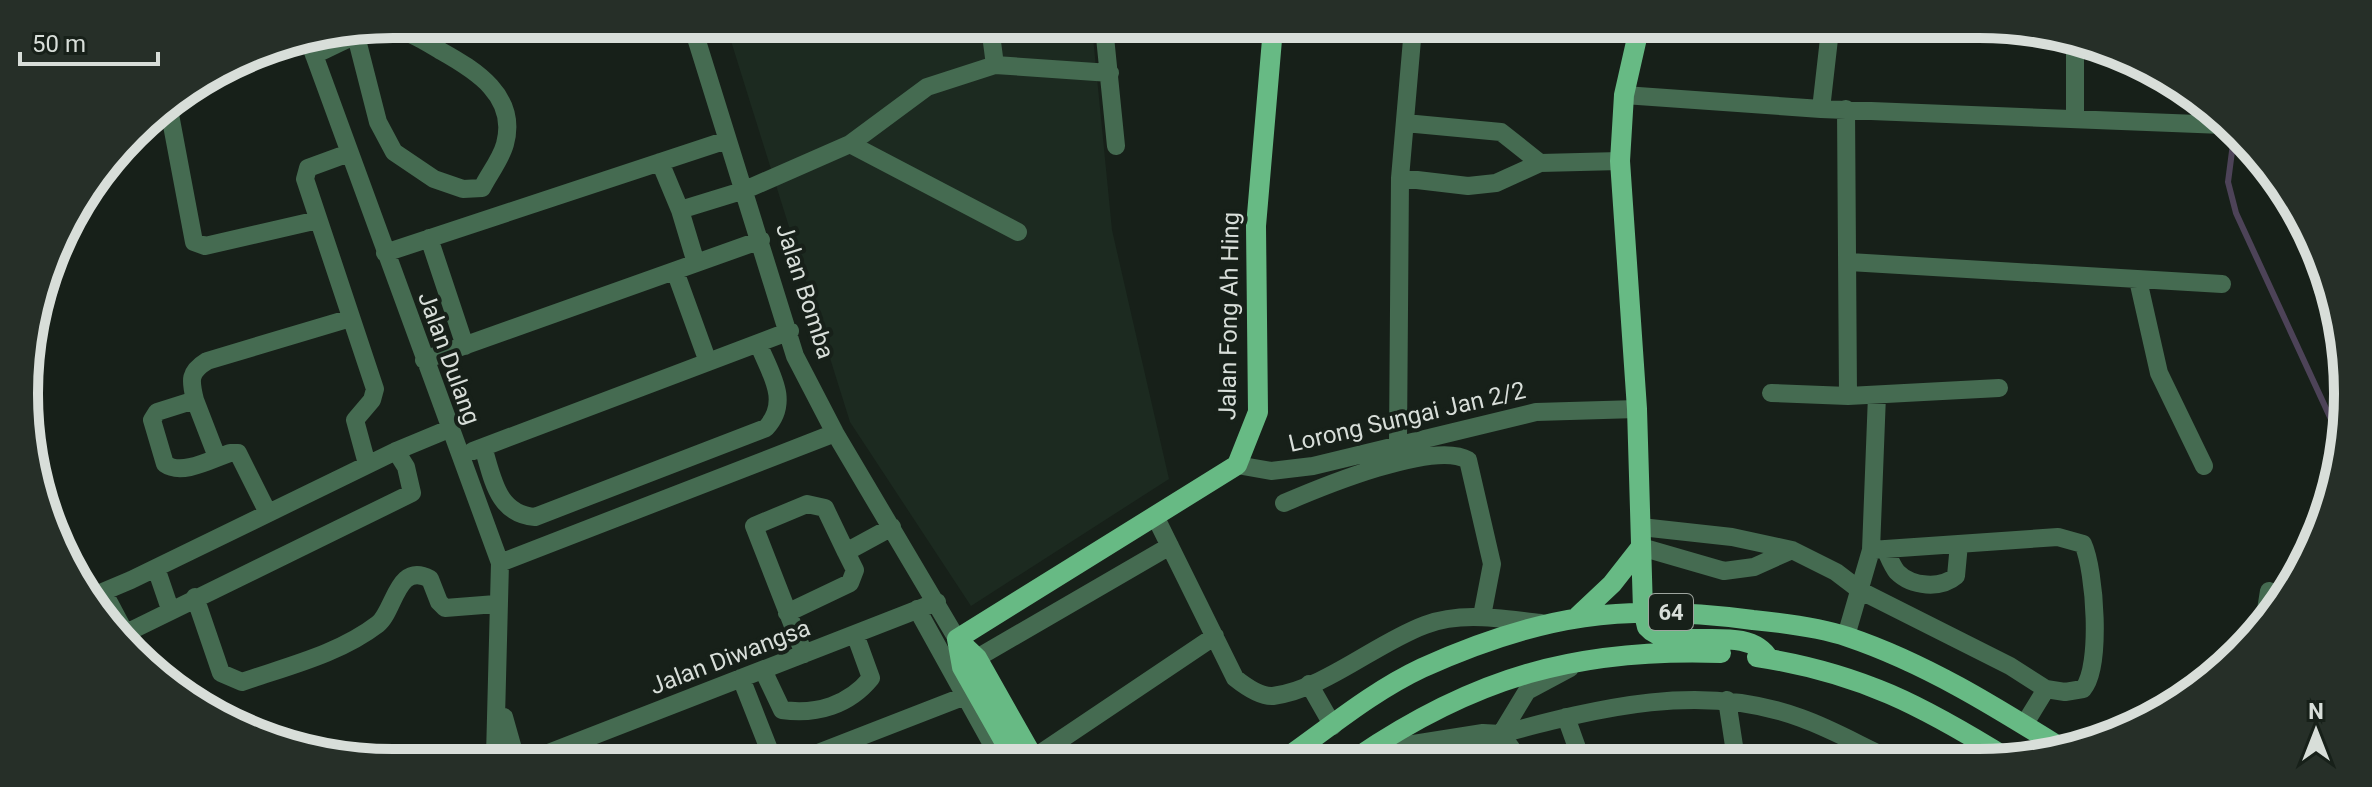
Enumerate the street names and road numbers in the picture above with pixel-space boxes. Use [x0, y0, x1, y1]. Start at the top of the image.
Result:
street label: Jalan Fong Ah Hing [1213, 212, 1245, 420]
street label: Jalan Bomba [770, 220, 840, 362]
street label: Jalan Dulang [412, 288, 486, 428]
street label: Lorong Sungai Jan 2/2 [1286, 376, 1528, 458]
road number: 64 [1649, 594, 1693, 630]
street label: Jalan Diwangsa [646, 614, 814, 700]

